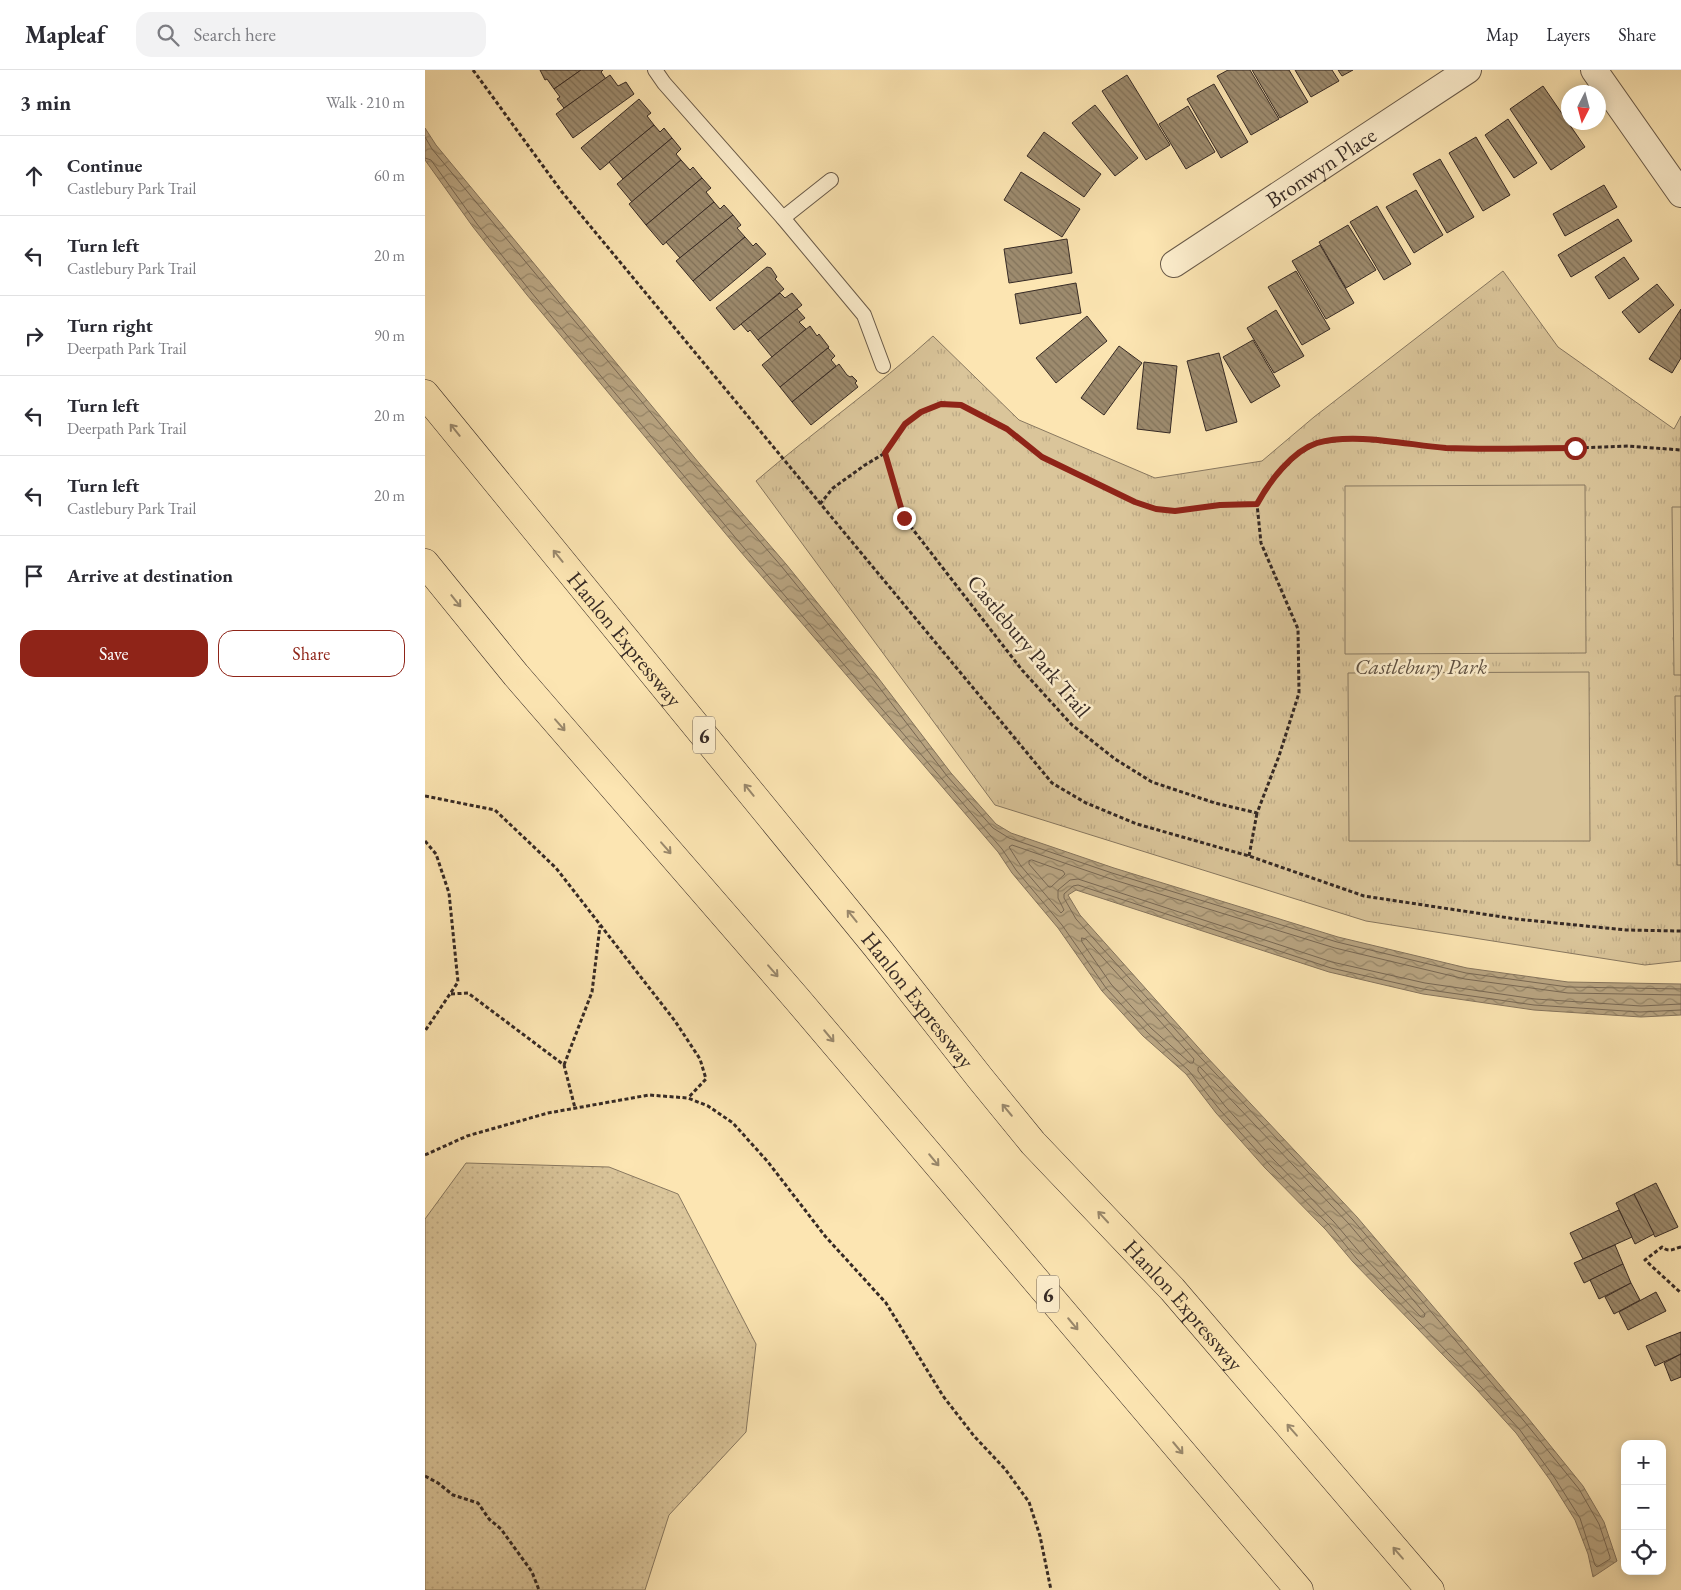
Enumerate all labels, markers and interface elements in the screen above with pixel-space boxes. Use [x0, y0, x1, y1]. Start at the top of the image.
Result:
search box [136, 12, 486, 57]
text: Mapleaf [25, 19, 106, 50]
icon: search [154, 21, 182, 49]
text: Search here [194, 22, 276, 47]
text: Map [1486, 23, 1518, 46]
text: Layers [1546, 23, 1590, 46]
text: Share [1618, 23, 1656, 46]
north arrow [1561, 85, 1606, 130]
text: 3 min [20, 89, 71, 116]
text: Walk · 210 m [326, 92, 405, 113]
street label: Bronwyn Place [1260, 120, 1382, 214]
text: Continue [67, 153, 142, 178]
icon: ahead [20, 162, 48, 190]
text: 60 m [374, 165, 405, 186]
text: Castlebury Park Trail [67, 178, 196, 199]
text: Turn left [67, 233, 139, 258]
icon: left [20, 242, 48, 270]
text: 20 m [374, 245, 405, 266]
text: Castlebury Park Trail [67, 258, 196, 279]
text: Turn right [67, 313, 153, 338]
icon: right [20, 322, 48, 350]
text: 90 m [374, 325, 405, 346]
text: Deerpath Park Trail [67, 338, 187, 359]
text: Turn left [67, 393, 139, 418]
icon: left [20, 402, 48, 430]
text: 20 m [374, 405, 405, 426]
text: Deerpath Park Trail [67, 418, 187, 439]
one-way arrow [449, 424, 460, 437]
route start [1564, 437, 1587, 460]
text: Turn left [67, 473, 139, 498]
icon: left [20, 482, 48, 510]
text: 20 m [374, 485, 405, 506]
text: Castlebury Park Trail [67, 498, 196, 519]
route end [893, 507, 916, 530]
one-way arrow [552, 550, 563, 563]
icon: arrive [20, 562, 48, 590]
text: Arrive at destination [67, 563, 233, 588]
street label: Hanlon Expressway [561, 565, 689, 713]
street label: Castlebury Park Trail [961, 569, 1097, 723]
one-way arrow [450, 594, 461, 607]
button: Save [20, 630, 208, 677]
button: Share [218, 630, 405, 677]
park label: Castlebury Park [1355, 652, 1487, 681]
road number: 6 [693, 716, 715, 754]
one-way arrow [554, 719, 565, 732]
one-way arrow [744, 784, 755, 797]
one-way arrow [661, 841, 672, 854]
one-way arrow [846, 910, 857, 923]
street label: Hanlon Expressway [855, 925, 981, 1074]
one-way arrow [767, 964, 779, 977]
one-way arrow [823, 1029, 834, 1042]
one-way arrow [1001, 1104, 1012, 1117]
one-way arrow [928, 1153, 939, 1166]
one-way arrow [1097, 1210, 1109, 1223]
street label: Hanlon Expressway [1118, 1233, 1250, 1377]
road number: 6 [1037, 1276, 1059, 1312]
one-way arrow [1067, 1317, 1078, 1330]
one-way arrow [1286, 1423, 1298, 1436]
map controls [1621, 1440, 1666, 1575]
button: + [1621, 1440, 1666, 1485]
one-way arrow [1172, 1441, 1183, 1454]
button: − [1621, 1485, 1666, 1530]
button: locate [1621, 1530, 1666, 1575]
one-way arrow [1393, 1547, 1404, 1560]

